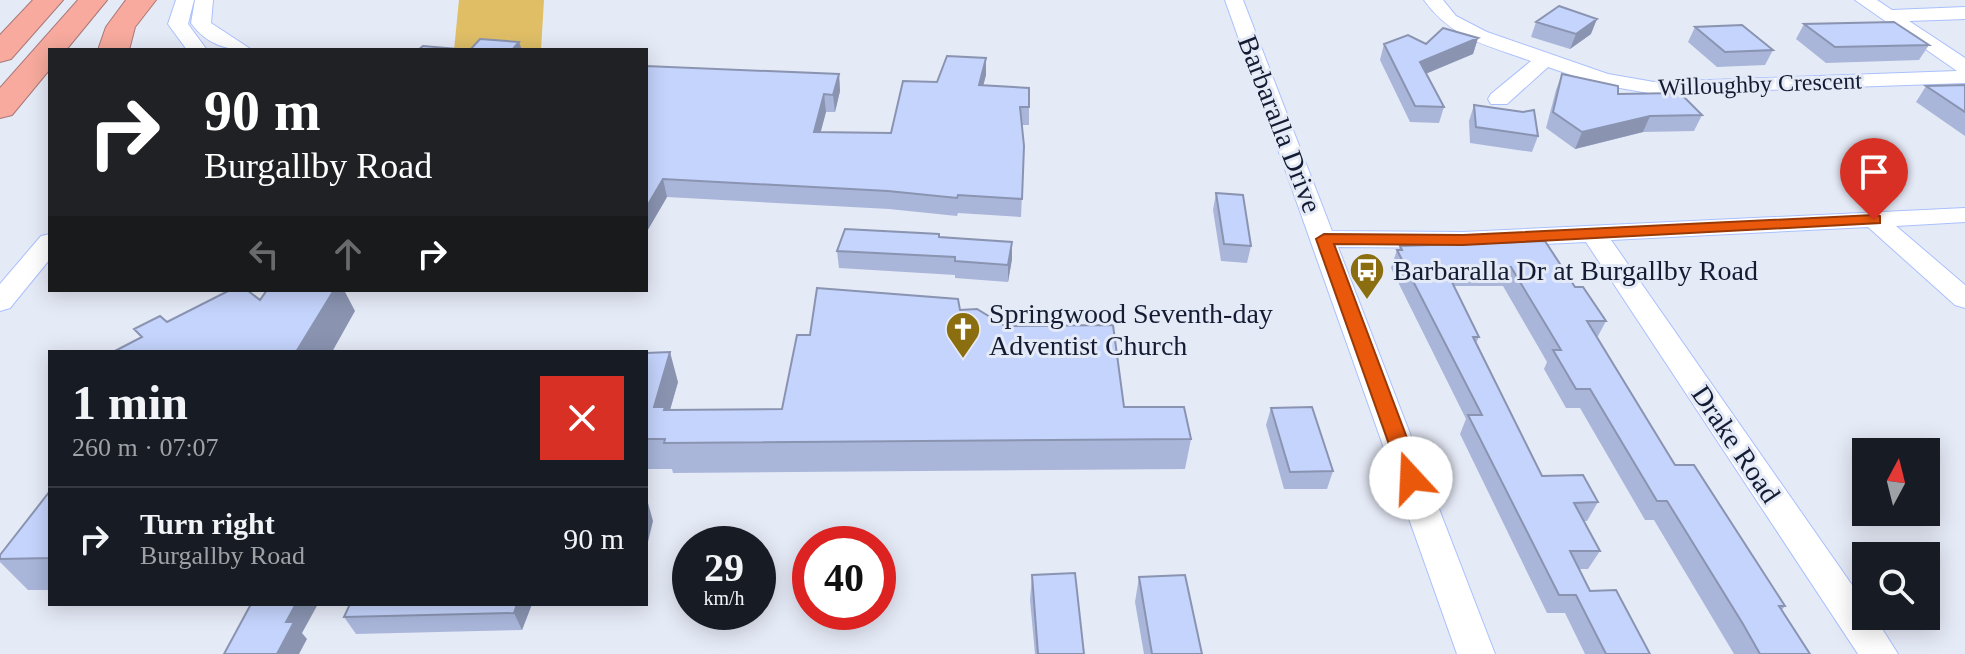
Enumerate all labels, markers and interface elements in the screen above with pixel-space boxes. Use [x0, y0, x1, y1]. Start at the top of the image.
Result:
street label: Barbaralla Drive [1232, 31, 1328, 217]
street label: Willoughby Crescent [1658, 67, 1863, 101]
icon: right [72, 80, 176, 184]
text: 90 m [204, 80, 321, 142]
pin [1840, 138, 1908, 220]
text: Burgallby Road [204, 146, 432, 186]
icon: arrive [1852, 150, 1896, 194]
icon: left [242, 232, 286, 276]
icon: ahead [326, 232, 370, 276]
icon: right [410, 232, 454, 276]
bus stop icon: Barbaralla Dr at Burgallby Road [1348, 251, 1386, 301]
place label: Barbaralla Dr at Burgallby Road [1393, 255, 1758, 286]
place label: Springwood Seventh-day Adventist Church [989, 298, 1273, 361]
church icon: Springwood Seventh-day Adventist Church [944, 310, 982, 360]
text: 1 min [72, 376, 188, 429]
button: close [540, 376, 624, 460]
street label: Drake Road [1686, 380, 1786, 508]
text: 260 m · 07:07 [72, 433, 219, 462]
position arrow [1369, 436, 1453, 520]
north arrow [1852, 438, 1940, 526]
map controls [1852, 438, 1940, 630]
text: Turn right [140, 507, 275, 540]
icon: right [72, 517, 116, 561]
text: 90 m [563, 522, 624, 555]
speed limit sign: 40 [792, 526, 896, 630]
text: Burgallby Road [140, 541, 305, 570]
button: search [1852, 542, 1940, 630]
text: 29 [704, 545, 744, 590]
text: km/h [703, 587, 745, 609]

